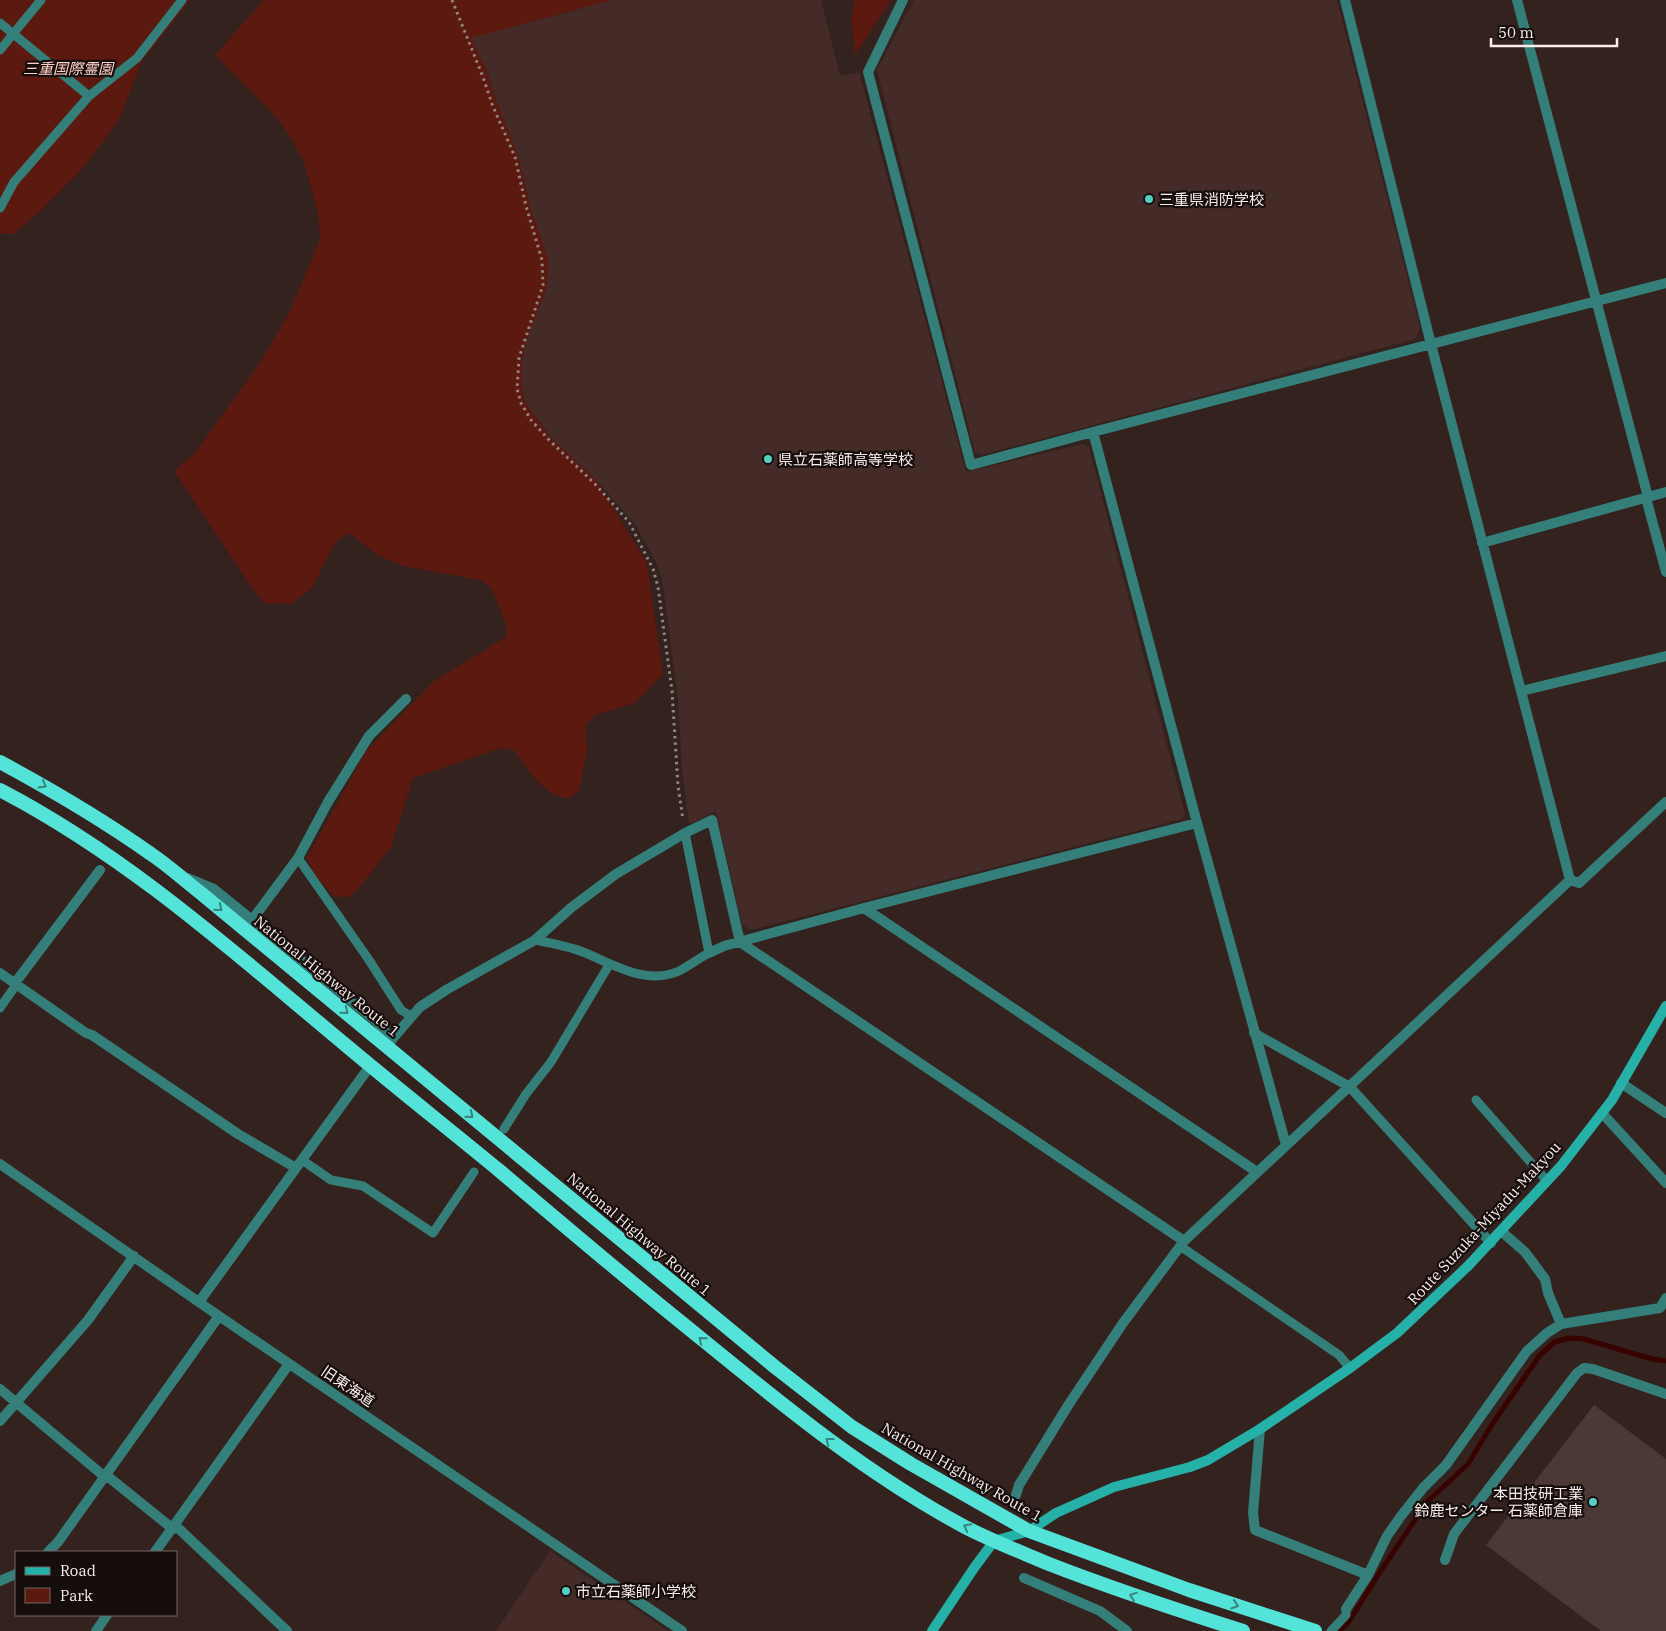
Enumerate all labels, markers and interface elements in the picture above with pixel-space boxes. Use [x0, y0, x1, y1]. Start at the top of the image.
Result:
scale bar [1491, 15, 1617, 47]
text: 50 m [1498, 23, 1534, 42]
park label: 三重国際霊園 [23, 59, 115, 78]
place label: 三重県消防学校 [1159, 190, 1264, 209]
marker: 三重県消防学校 [1143, 193, 1155, 205]
place label: 県立石薬師高等学校 [778, 450, 913, 469]
marker: 県立石薬師高等学校 [762, 453, 774, 465]
one-way arrow [37, 779, 46, 789]
one-way arrow [213, 902, 222, 910]
street label: National Highway Route 1 [250, 911, 404, 1041]
one-way arrow [339, 1006, 348, 1015]
one-way arrow [464, 1109, 473, 1117]
street label: Route Suzuka-Miyadu-Makyou [1403, 1138, 1565, 1308]
street label: National Highway Route 1 [563, 1168, 715, 1300]
one-way arrow [699, 1336, 708, 1345]
street label: 旧東海道 [318, 1361, 378, 1411]
street label: National Highway Route 1 [878, 1418, 1046, 1526]
one-way arrow [825, 1438, 835, 1447]
place label: 本田技研工業 鈴鹿センター 石薬師倉庫 [1415, 1484, 1583, 1520]
marker: 本田技研工業 鈴鹿センター 石薬師倉庫 [1587, 1496, 1599, 1508]
one-way arrow [963, 1523, 972, 1533]
legend [15, 1551, 178, 1616]
text: Road [60, 1561, 96, 1580]
place label: 市立石薬師小学校 [576, 1582, 696, 1601]
marker: 市立石薬師小学校 [560, 1585, 572, 1597]
text: Park [60, 1586, 93, 1605]
one-way arrow [1130, 1591, 1138, 1601]
one-way arrow [1231, 1599, 1239, 1609]

